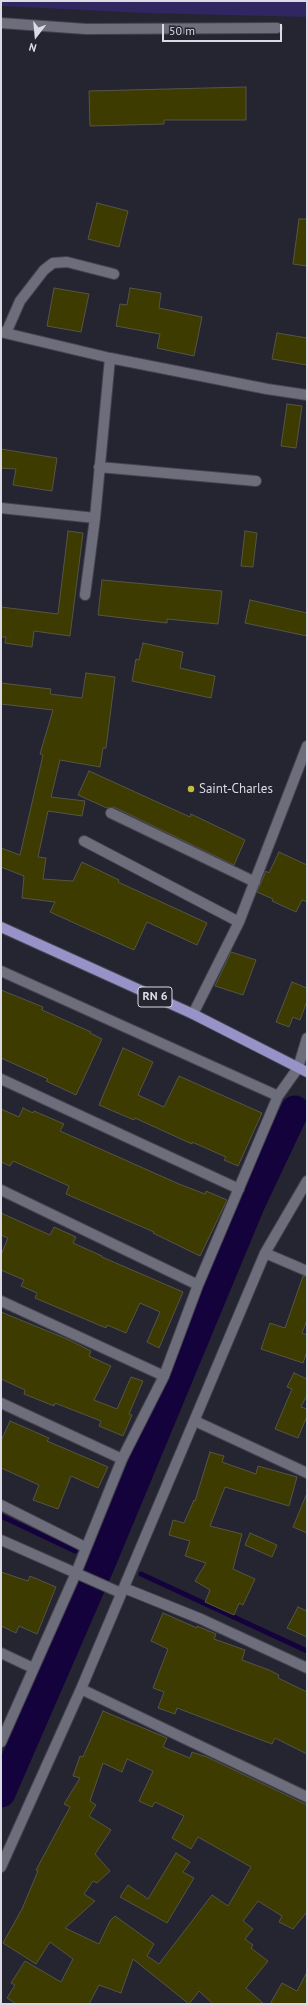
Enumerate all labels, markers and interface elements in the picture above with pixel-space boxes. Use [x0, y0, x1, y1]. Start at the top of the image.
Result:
north arrow [16, 16, 56, 56]
scale bar [164, 16, 284, 42]
text: 50 m [169, 23, 195, 38]
text: N [27, 40, 38, 55]
place label: Saint-Charles [199, 781, 273, 797]
marker: Saint-Charles [186, 784, 196, 794]
road number: RN 6 [138, 987, 172, 1007]

